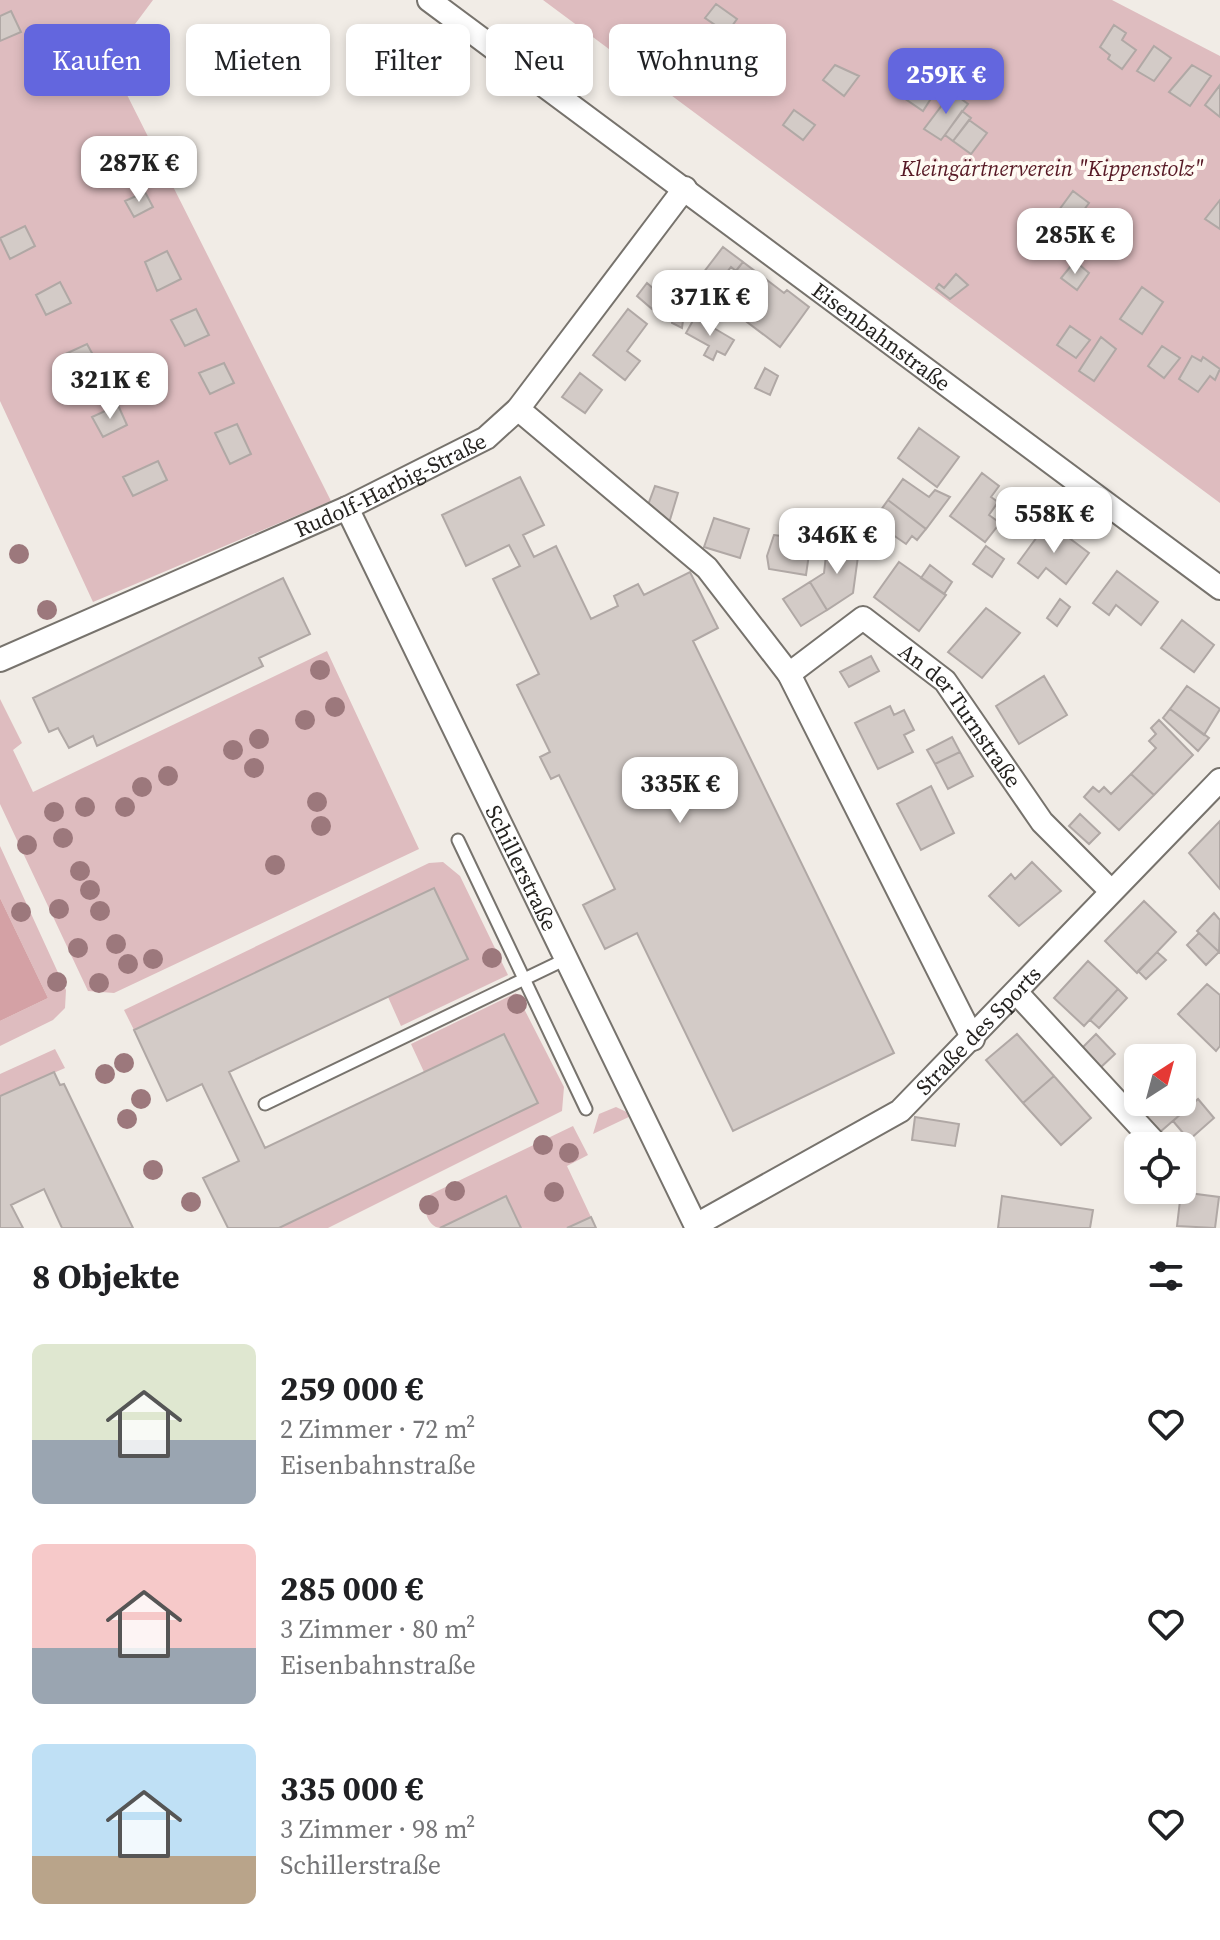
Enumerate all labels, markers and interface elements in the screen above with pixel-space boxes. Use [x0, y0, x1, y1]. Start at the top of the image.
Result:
chip: Kaufen [24, 24, 170, 96]
chip: Mieten [186, 24, 330, 96]
chip: Filter [346, 24, 470, 96]
chip: Neu [486, 24, 593, 96]
chip: Wohnung [609, 24, 786, 96]
pin: 259K € [881, 48, 1011, 116]
text: 259K € [906, 56, 986, 92]
pin: 287K € [74, 136, 204, 204]
text: 287K € [99, 144, 179, 180]
park label: Kleingärtnerverein "Kippenstolz" [899, 153, 1204, 183]
pin: 285K € [1010, 208, 1140, 276]
text: 285K € [1035, 216, 1115, 252]
pin: 371K € [645, 270, 775, 338]
street label: Eisenbahnstraße [806, 275, 957, 398]
text: 371K € [670, 278, 750, 314]
pin: 321K € [45, 353, 175, 421]
text: 321K € [70, 361, 150, 397]
street label: Rudolf-Harbig-Straße [290, 425, 491, 544]
pin: 558K € [989, 487, 1119, 555]
text: 558K € [1014, 495, 1094, 531]
pin: 346K € [772, 508, 902, 576]
text: 346K € [797, 516, 877, 552]
street label: An der Turnstraße [893, 636, 1029, 793]
pin: 335K € [615, 757, 745, 825]
text: 335K € [640, 765, 720, 801]
street label: Schillerstraße [479, 800, 565, 936]
street label: Straße des Sports [909, 959, 1047, 1101]
north arrow [1124, 1044, 1196, 1116]
map controls [1124, 1044, 1196, 1204]
button: locate [1124, 1132, 1196, 1204]
text: 8 Objekte [32, 1253, 180, 1299]
icon: filters [1144, 1254, 1188, 1298]
text: 259 000 € [280, 1365, 424, 1411]
icon: home [96, 1376, 192, 1472]
icon: heart [1144, 1402, 1188, 1446]
text: 2 Zimmer · 72 m² [280, 1411, 475, 1447]
text: Eisenbahnstraße [280, 1447, 476, 1483]
text: 285 000 € [280, 1565, 424, 1611]
icon: home [96, 1576, 192, 1672]
icon: heart [1144, 1602, 1188, 1646]
text: 3 Zimmer · 80 m² [280, 1611, 475, 1647]
text: Eisenbahnstraße [280, 1647, 476, 1683]
text: 335 000 € [280, 1765, 424, 1811]
icon: home [96, 1776, 192, 1872]
icon: heart [1144, 1802, 1188, 1846]
text: 3 Zimmer · 98 m² [280, 1811, 475, 1847]
text: Schillerstraße [280, 1847, 441, 1883]

